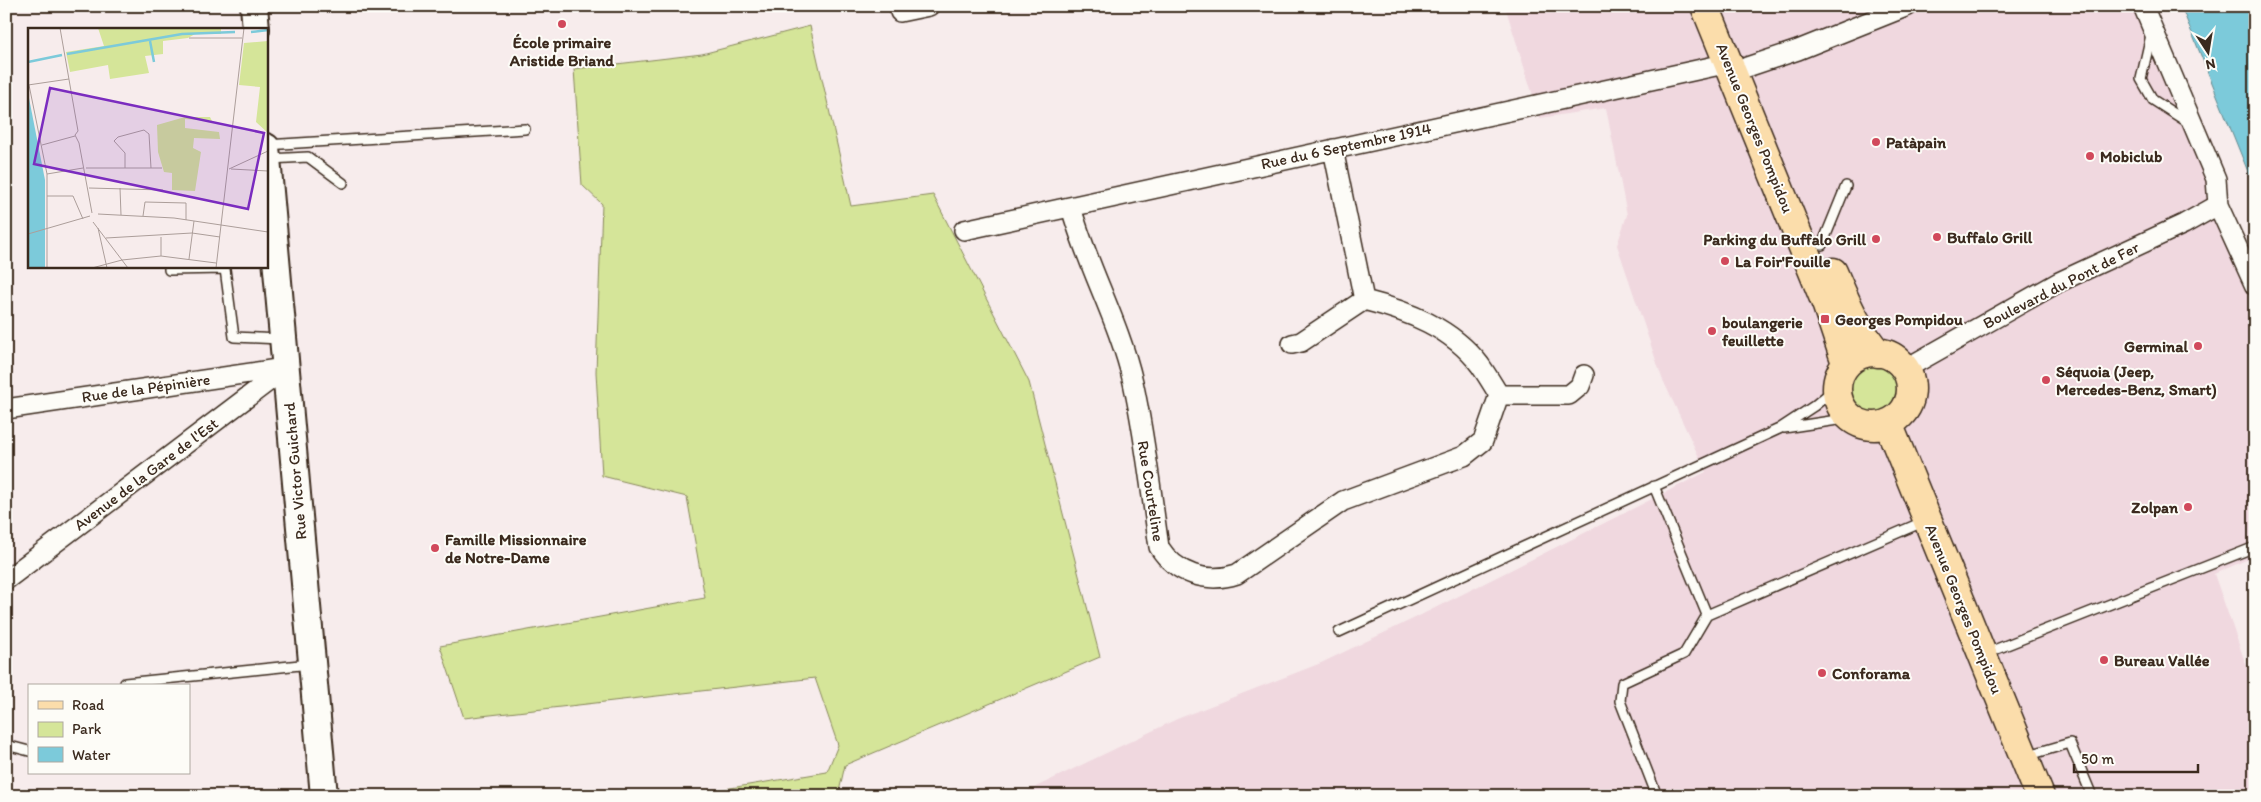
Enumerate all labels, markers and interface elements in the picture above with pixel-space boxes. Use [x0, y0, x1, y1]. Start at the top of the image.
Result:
marker: École primaire Aristide Briand [556, 18, 568, 30]
inset map [28, 28, 268, 268]
north arrow [2184, 28, 2234, 78]
place label: École primaire Aristide Briand [509, 33, 614, 70]
street label: Avenue Georges Pompidou [1712, 40, 1798, 216]
text: N [2204, 55, 2217, 74]
street label: Rue du 6 Septembre 1914 [1259, 119, 1433, 173]
place label: Patàpain [1886, 133, 1947, 153]
marker: Patàpain [1870, 136, 1882, 148]
place label: Mobiclub [2100, 147, 2162, 166]
marker: Mobiclub [2084, 150, 2096, 162]
place label: Buffalo Grill [1947, 228, 2033, 247]
place label: Parking du Buffalo Grill [1703, 230, 1866, 250]
marker: Buffalo Grill [1931, 231, 1943, 243]
marker: Parking du Buffalo Grill [1870, 233, 1882, 245]
street label: Boulevard du Pont de Fer [1980, 237, 2143, 333]
place label: La Foir'Fouille [1735, 252, 1831, 271]
marker: La Foir'Fouille [1719, 255, 1731, 267]
place label: Georges Pompidou [1835, 310, 1963, 330]
place label: boulangerie feuillette [1722, 313, 1803, 350]
marker: Georges Pompidou [1819, 313, 1831, 325]
marker: boulangerie feuillette [1706, 325, 1718, 337]
place label: Germinal [2124, 337, 2188, 356]
marker: Germinal [2192, 340, 2204, 352]
place label: Séquoia (Jeep, Mercedes-Benz, Smart) [2056, 362, 2217, 400]
street label: Rue de la Pépinière [81, 370, 211, 406]
marker: Séquoia (Jeep, Mercedes-Benz, Smart) [2040, 374, 2052, 386]
street label: Rue Victor Guichard [280, 401, 310, 541]
street label: Avenue de la Gare de l'Est [70, 414, 222, 534]
street label: Rue Courteline [1134, 439, 1168, 543]
place label: Zolpan [2131, 498, 2179, 518]
marker: Zolpan [2182, 501, 2194, 513]
street label: Avenue Georges Pompidou [1921, 521, 2007, 697]
place label: Famille Missionnaire de Notre-Dame [445, 530, 587, 567]
marker: Famille Missionnaire de Notre-Dame [429, 542, 441, 554]
place label: Bureau Vallée [2114, 651, 2210, 670]
marker: Bureau Vallée [2098, 654, 2110, 666]
place label: Conforama [1832, 664, 1911, 683]
marker: Conforama [1816, 667, 1828, 679]
legend [28, 684, 190, 774]
text: Road [72, 696, 105, 714]
text: Park [72, 720, 102, 738]
scale bar [2074, 742, 2197, 774]
text: Water [72, 746, 111, 764]
text: 50 m [2081, 750, 2114, 768]

